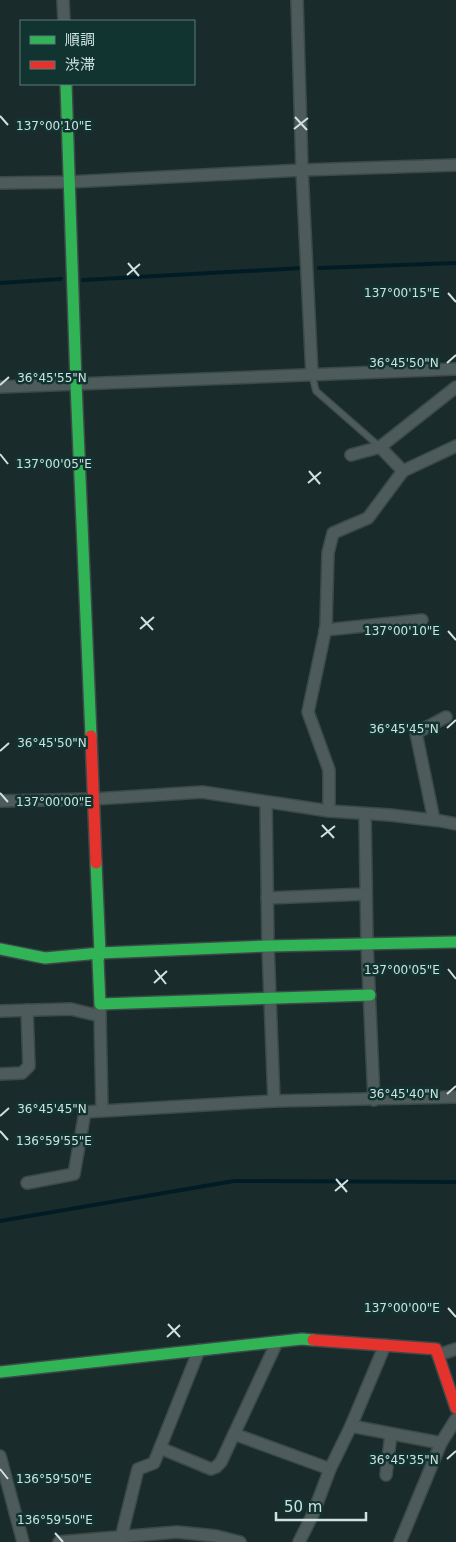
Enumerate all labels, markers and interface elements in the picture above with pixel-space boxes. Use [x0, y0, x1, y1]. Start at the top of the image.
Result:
legend [20, 20, 195, 85]
text: 順調 [65, 31, 95, 49]
text: 渋滞 [65, 56, 95, 74]
text: 137°00'10"E [16, 119, 92, 133]
text: 137°00'15"E [364, 286, 440, 300]
text: 36°45'50"N [369, 356, 439, 370]
text: 36°45'55"N [17, 371, 87, 385]
text: 137°00'05"E [16, 457, 92, 471]
text: 137°00'10"E [364, 624, 440, 638]
text: 36°45'45"N [369, 722, 439, 736]
text: 36°45'50"N [17, 736, 87, 750]
text: 137°00'00"E [16, 795, 92, 809]
text: 137°00'05"E [364, 963, 440, 977]
text: 36°45'40"N [369, 1087, 439, 1101]
text: 36°45'45"N [17, 1102, 87, 1116]
text: 136°59'55"E [16, 1134, 92, 1148]
text: 137°00'00"E [364, 1301, 440, 1315]
text: 36°45'35"N [369, 1453, 439, 1467]
text: 136°59'50"E [16, 1472, 92, 1486]
scale bar [276, 1490, 366, 1522]
text: 50 m [284, 1498, 322, 1516]
text: 136°59'50"E [17, 1513, 93, 1527]

